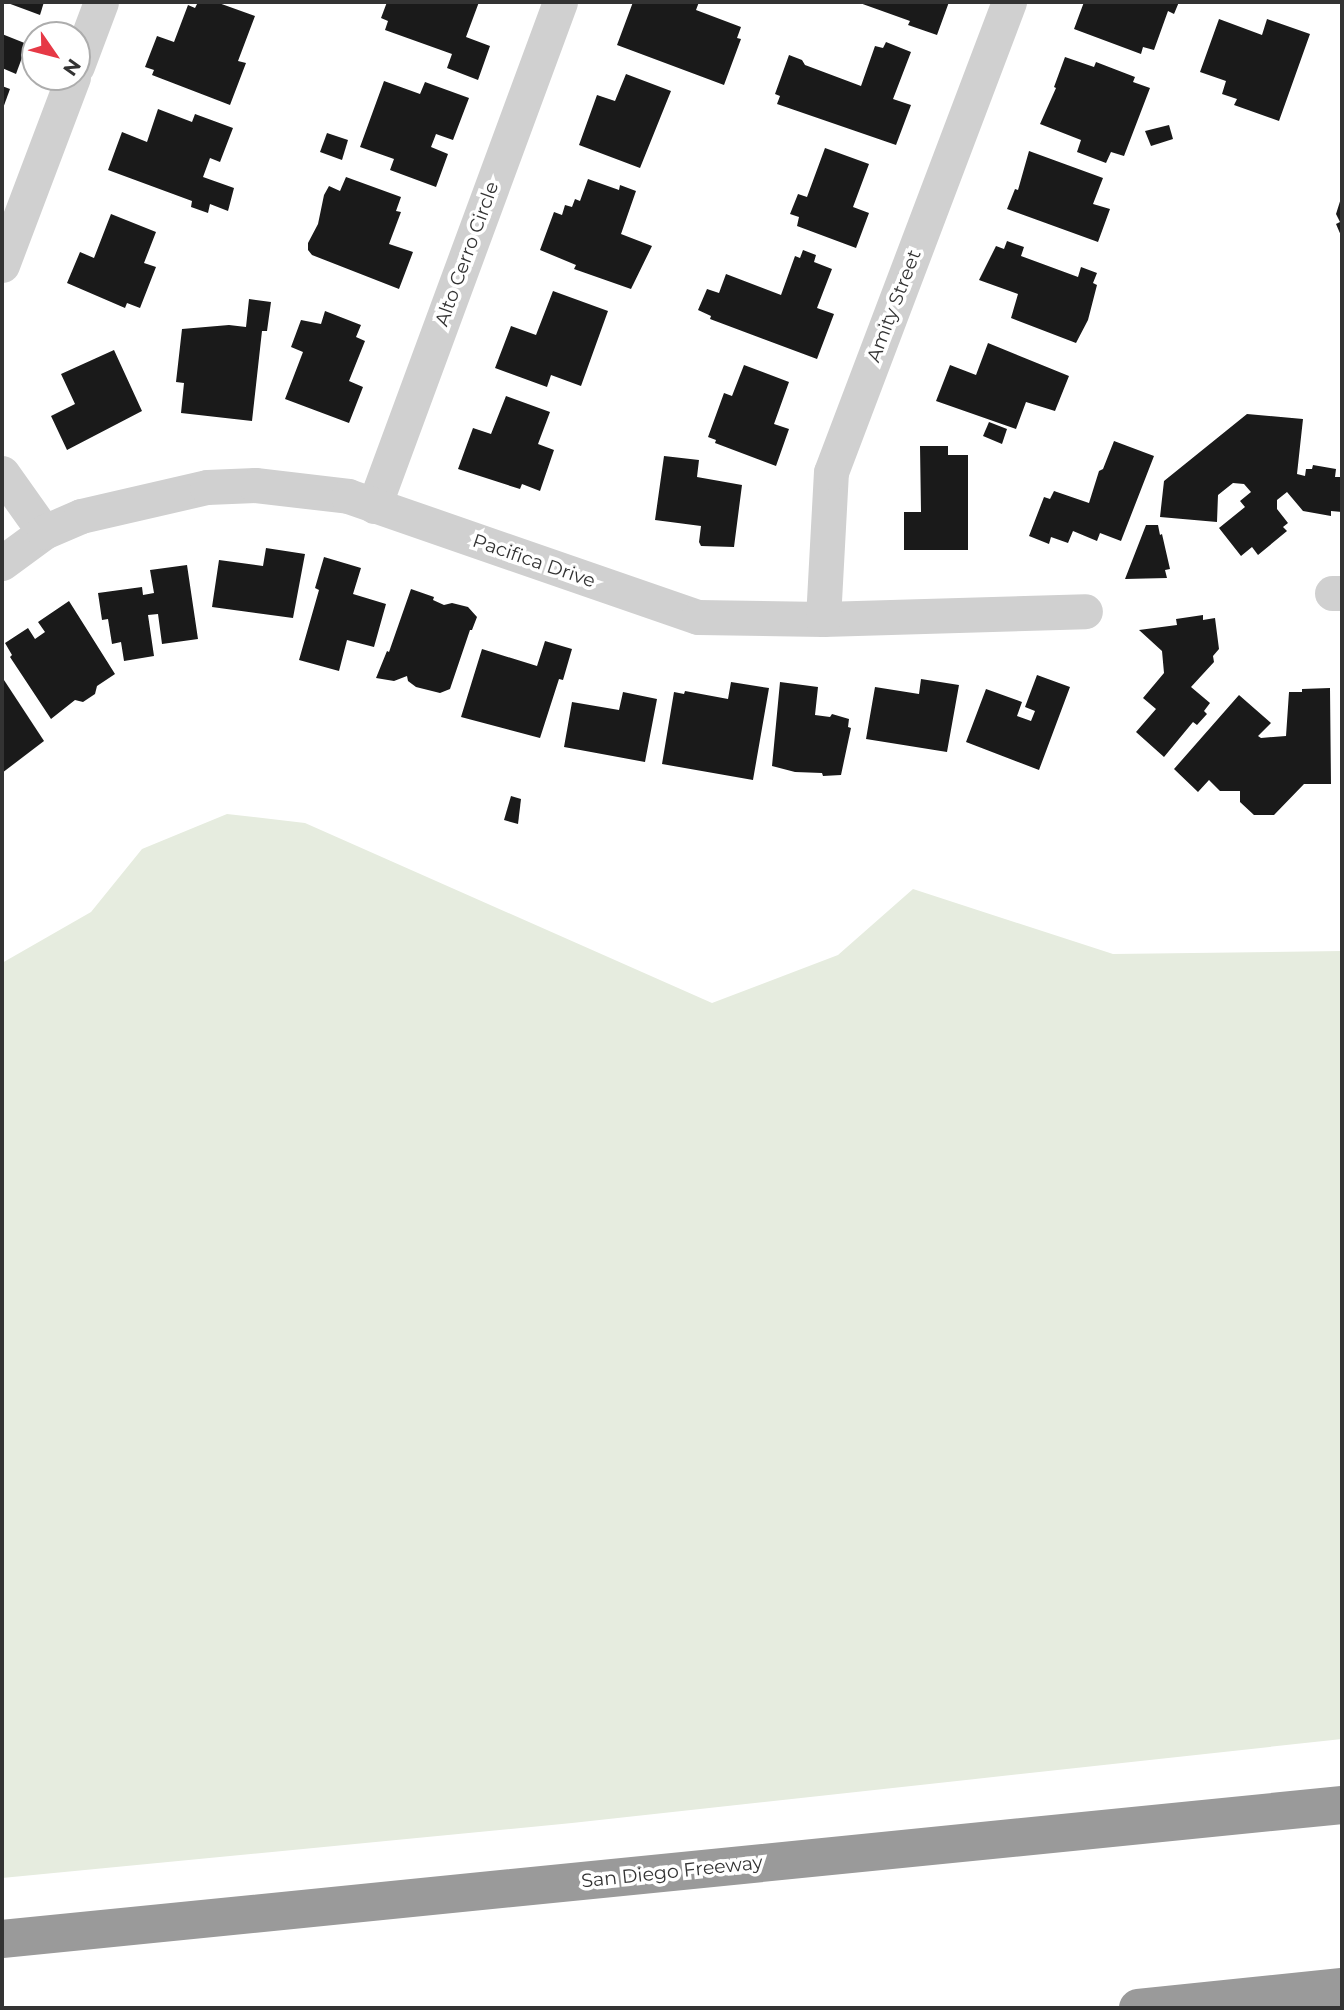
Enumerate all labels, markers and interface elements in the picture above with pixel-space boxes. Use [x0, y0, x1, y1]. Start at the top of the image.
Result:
north arrow [21, 21, 91, 91]
text: N [58, 54, 86, 80]
street label: Alto Cerro Circle [430, 179, 504, 329]
street label: Amity Street [862, 247, 926, 365]
street label: Pacifica Drive [470, 529, 598, 593]
street label: San Diego Freeway [580, 1851, 764, 1893]

